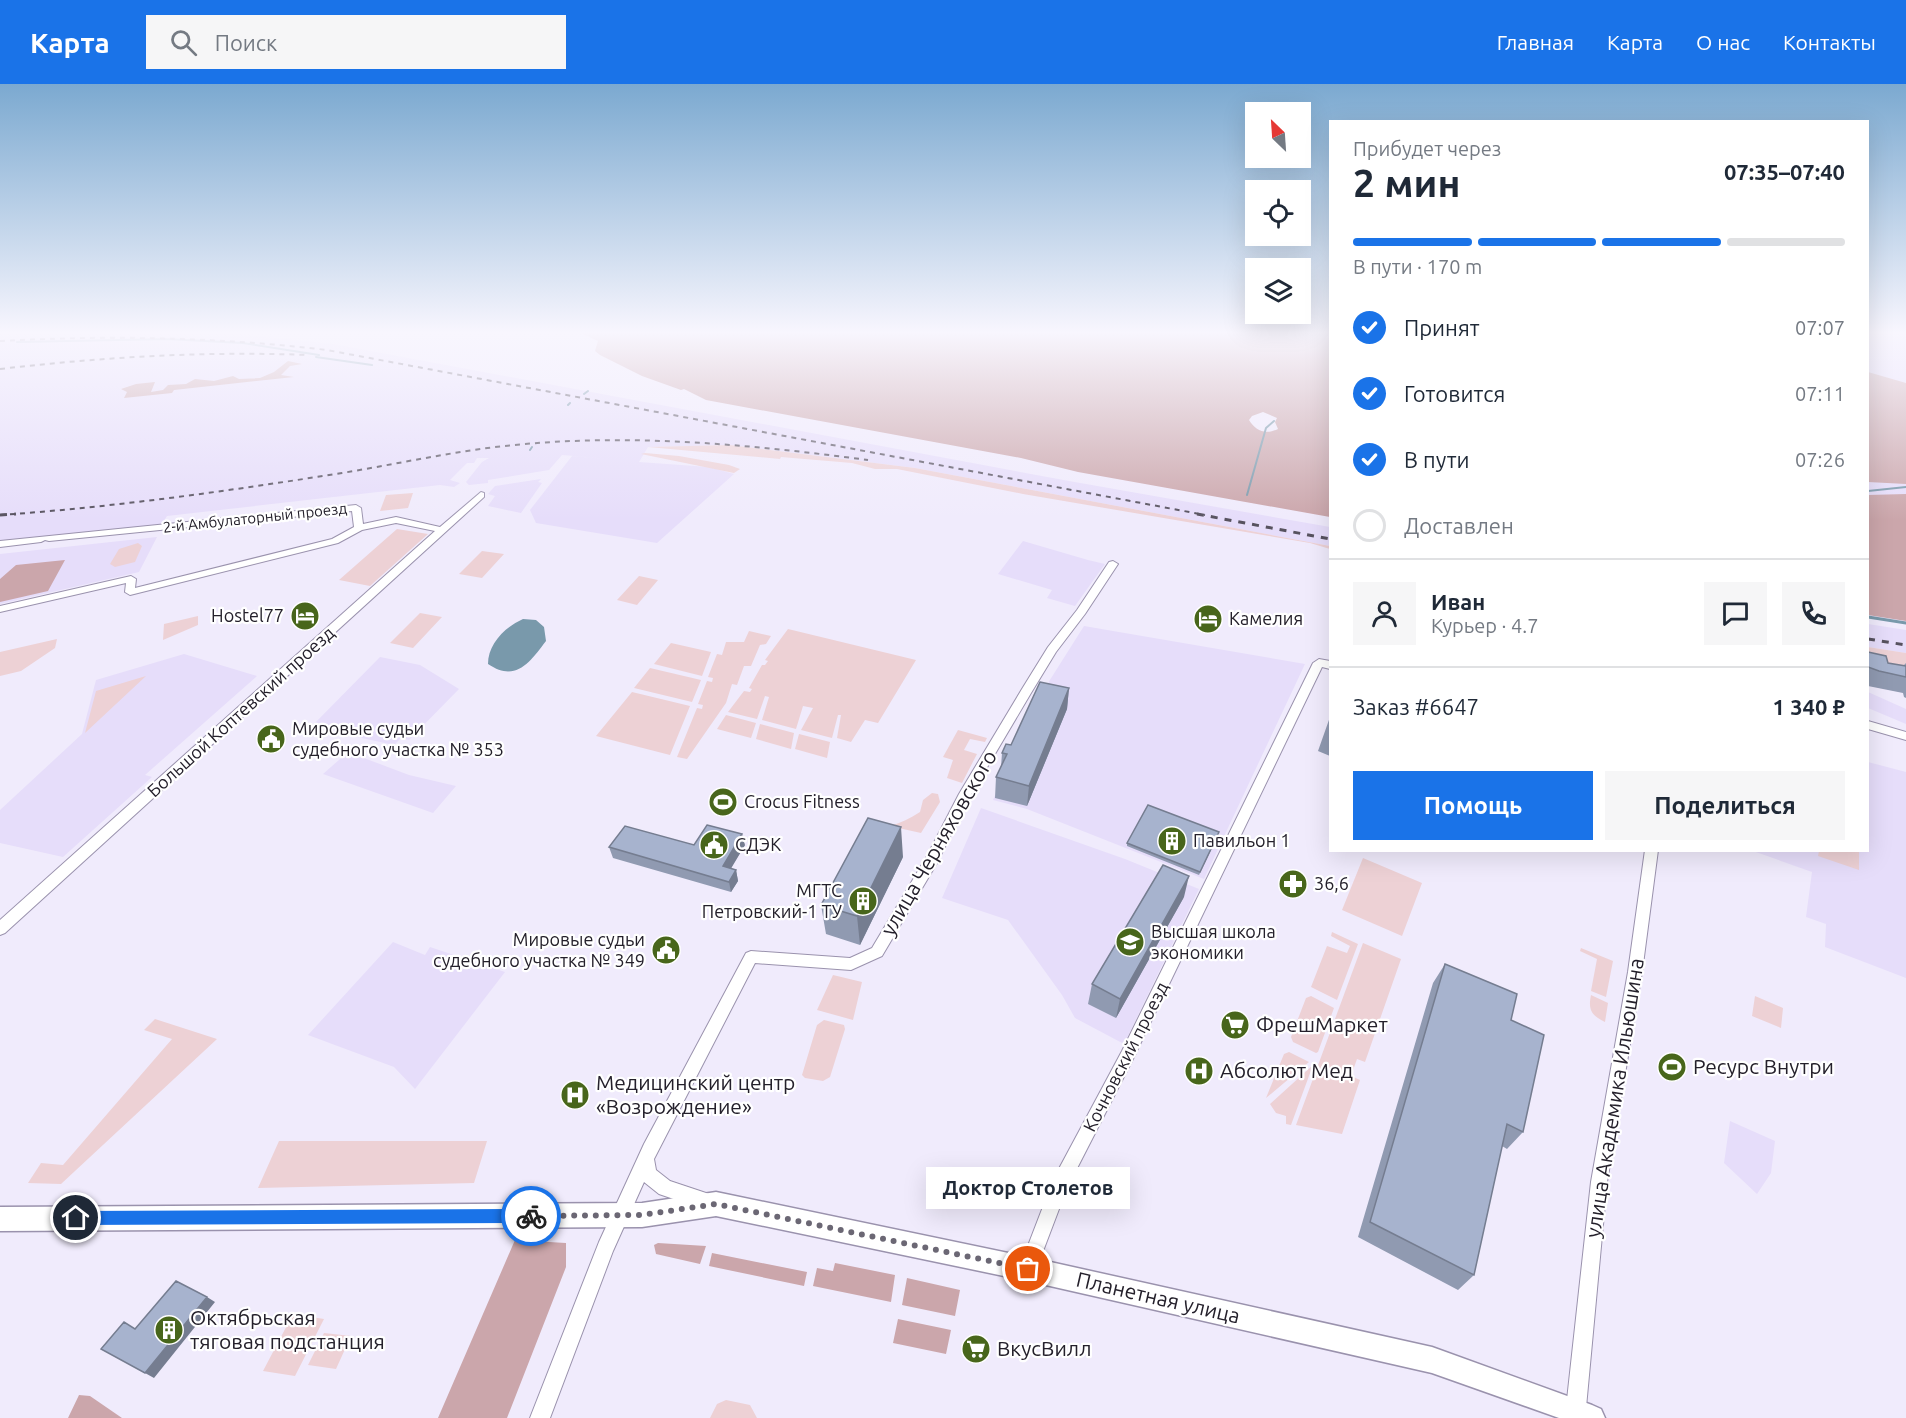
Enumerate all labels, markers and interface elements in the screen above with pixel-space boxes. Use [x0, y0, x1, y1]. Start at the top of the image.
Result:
search box [146, 15, 566, 69]
icon: search [167, 26, 200, 59]
text: Карта [30, 27, 110, 58]
text: Поиск [215, 30, 277, 55]
text: Главная [1497, 30, 1574, 54]
text: Карта [1607, 30, 1663, 54]
text: О нас [1696, 30, 1750, 54]
text: Контакты [1783, 30, 1876, 54]
north arrow [1245, 102, 1311, 168]
map controls [1245, 102, 1311, 324]
text: Прибудет через [1353, 137, 1501, 160]
text: 07:35–07:40 [1724, 159, 1845, 184]
text: 2 мин [1353, 161, 1461, 204]
button: locate [1245, 180, 1311, 246]
text: В пути · 170 m [1353, 255, 1482, 278]
button: layers [1245, 258, 1311, 324]
icon: check [1353, 311, 1386, 344]
text: Принят [1404, 315, 1480, 340]
text: 07:07 [1795, 316, 1845, 339]
icon: check [1353, 377, 1386, 410]
text: Готовится [1404, 381, 1505, 406]
text: 07:11 [1795, 382, 1845, 405]
icon: check [1353, 443, 1386, 476]
text: В пути [1404, 447, 1470, 472]
text: 07:26 [1795, 448, 1845, 471]
street label: 2-й Амбулаторный проезд [162, 499, 348, 536]
text: Доставлен [1404, 513, 1514, 538]
button: person [1353, 582, 1416, 645]
button: chat [1704, 582, 1767, 645]
button: phone [1782, 582, 1845, 645]
text: Иван [1431, 589, 1485, 614]
hotel icon: Hostel77 [289, 600, 321, 632]
hotel icon: Камелия [1192, 603, 1224, 635]
place label: Hostel77 [211, 605, 284, 625]
place label: Камелия [1229, 608, 1303, 628]
text: Курьер · 4.7 [1431, 614, 1538, 637]
street label: Большой Коптевский проезд [143, 622, 338, 800]
text: Заказ #6647 [1353, 694, 1479, 719]
text: 1 340 ₽ [1773, 694, 1845, 719]
place label: Мировые судьи судебного участка № 353 [292, 718, 504, 759]
public building icon: Мировые судьи судебного участка № 353 [255, 723, 287, 755]
street label: улица Черняховского [875, 746, 1001, 939]
button: Помощь [1353, 771, 1593, 840]
button: Поделиться [1605, 771, 1845, 840]
sports icon: Crocus Fitness [707, 786, 739, 818]
place label: Crocus Fitness [744, 791, 860, 811]
building icon: Павильон 1 [1156, 825, 1188, 857]
public building icon: СДЭК [698, 829, 730, 861]
place label: Павильон 1 [1193, 830, 1290, 850]
place label: СДЭК [735, 834, 781, 854]
pharmacy icon: 36,6 [1277, 868, 1309, 900]
place label: 36,6 [1314, 873, 1349, 893]
place label: МГТС Петровский-1 ТУ [702, 880, 842, 921]
building icon: МГТС Петровский-1 ТУ [847, 885, 879, 917]
place label: Высшая школа экономики [1151, 921, 1276, 962]
school or university icon: Высшая школа экономики [1114, 926, 1146, 958]
place label: Мировые судьи судебного участка № 349 [433, 929, 645, 970]
public building icon: Мировые судьи судебного участка № 349 [650, 934, 682, 966]
street label: улица Академика Ильюшина [1580, 956, 1648, 1239]
street label: Кочновский проезд [1079, 978, 1172, 1135]
supermarket icon: ФрешМаркет [1219, 1009, 1251, 1041]
place label: ФрешМаркет [1256, 1012, 1388, 1036]
sports icon: Ресурс Внутри [1656, 1051, 1688, 1083]
place label: Ресурс Внутри [1693, 1054, 1834, 1078]
hospital icon: Абсолют Мед [1183, 1055, 1215, 1087]
place label: Абсолют Мед [1220, 1058, 1353, 1082]
place label: Медицинский центр «Возрождение» [596, 1070, 795, 1118]
hospital icon: Медицинский центр «Возрождение» [559, 1079, 591, 1111]
callout: Доктор Столетов [926, 1167, 1130, 1209]
text: Доктор Столетов [943, 1176, 1113, 1199]
courier [501, 1186, 561, 1246]
pin [50, 1192, 101, 1243]
icon: bike [515, 1200, 548, 1233]
icon: home [59, 1201, 92, 1234]
pin [1002, 1243, 1053, 1294]
icon: bag [1011, 1252, 1044, 1285]
street label: Планетная улица [1074, 1267, 1242, 1328]
place label: Октябрьская тяговая подстанция [190, 1305, 385, 1353]
building icon: Октябрьская тяговая подстанция [153, 1314, 185, 1346]
supermarket icon: ВкусВилл [960, 1333, 992, 1365]
place label: ВкусВилл [997, 1336, 1091, 1360]

